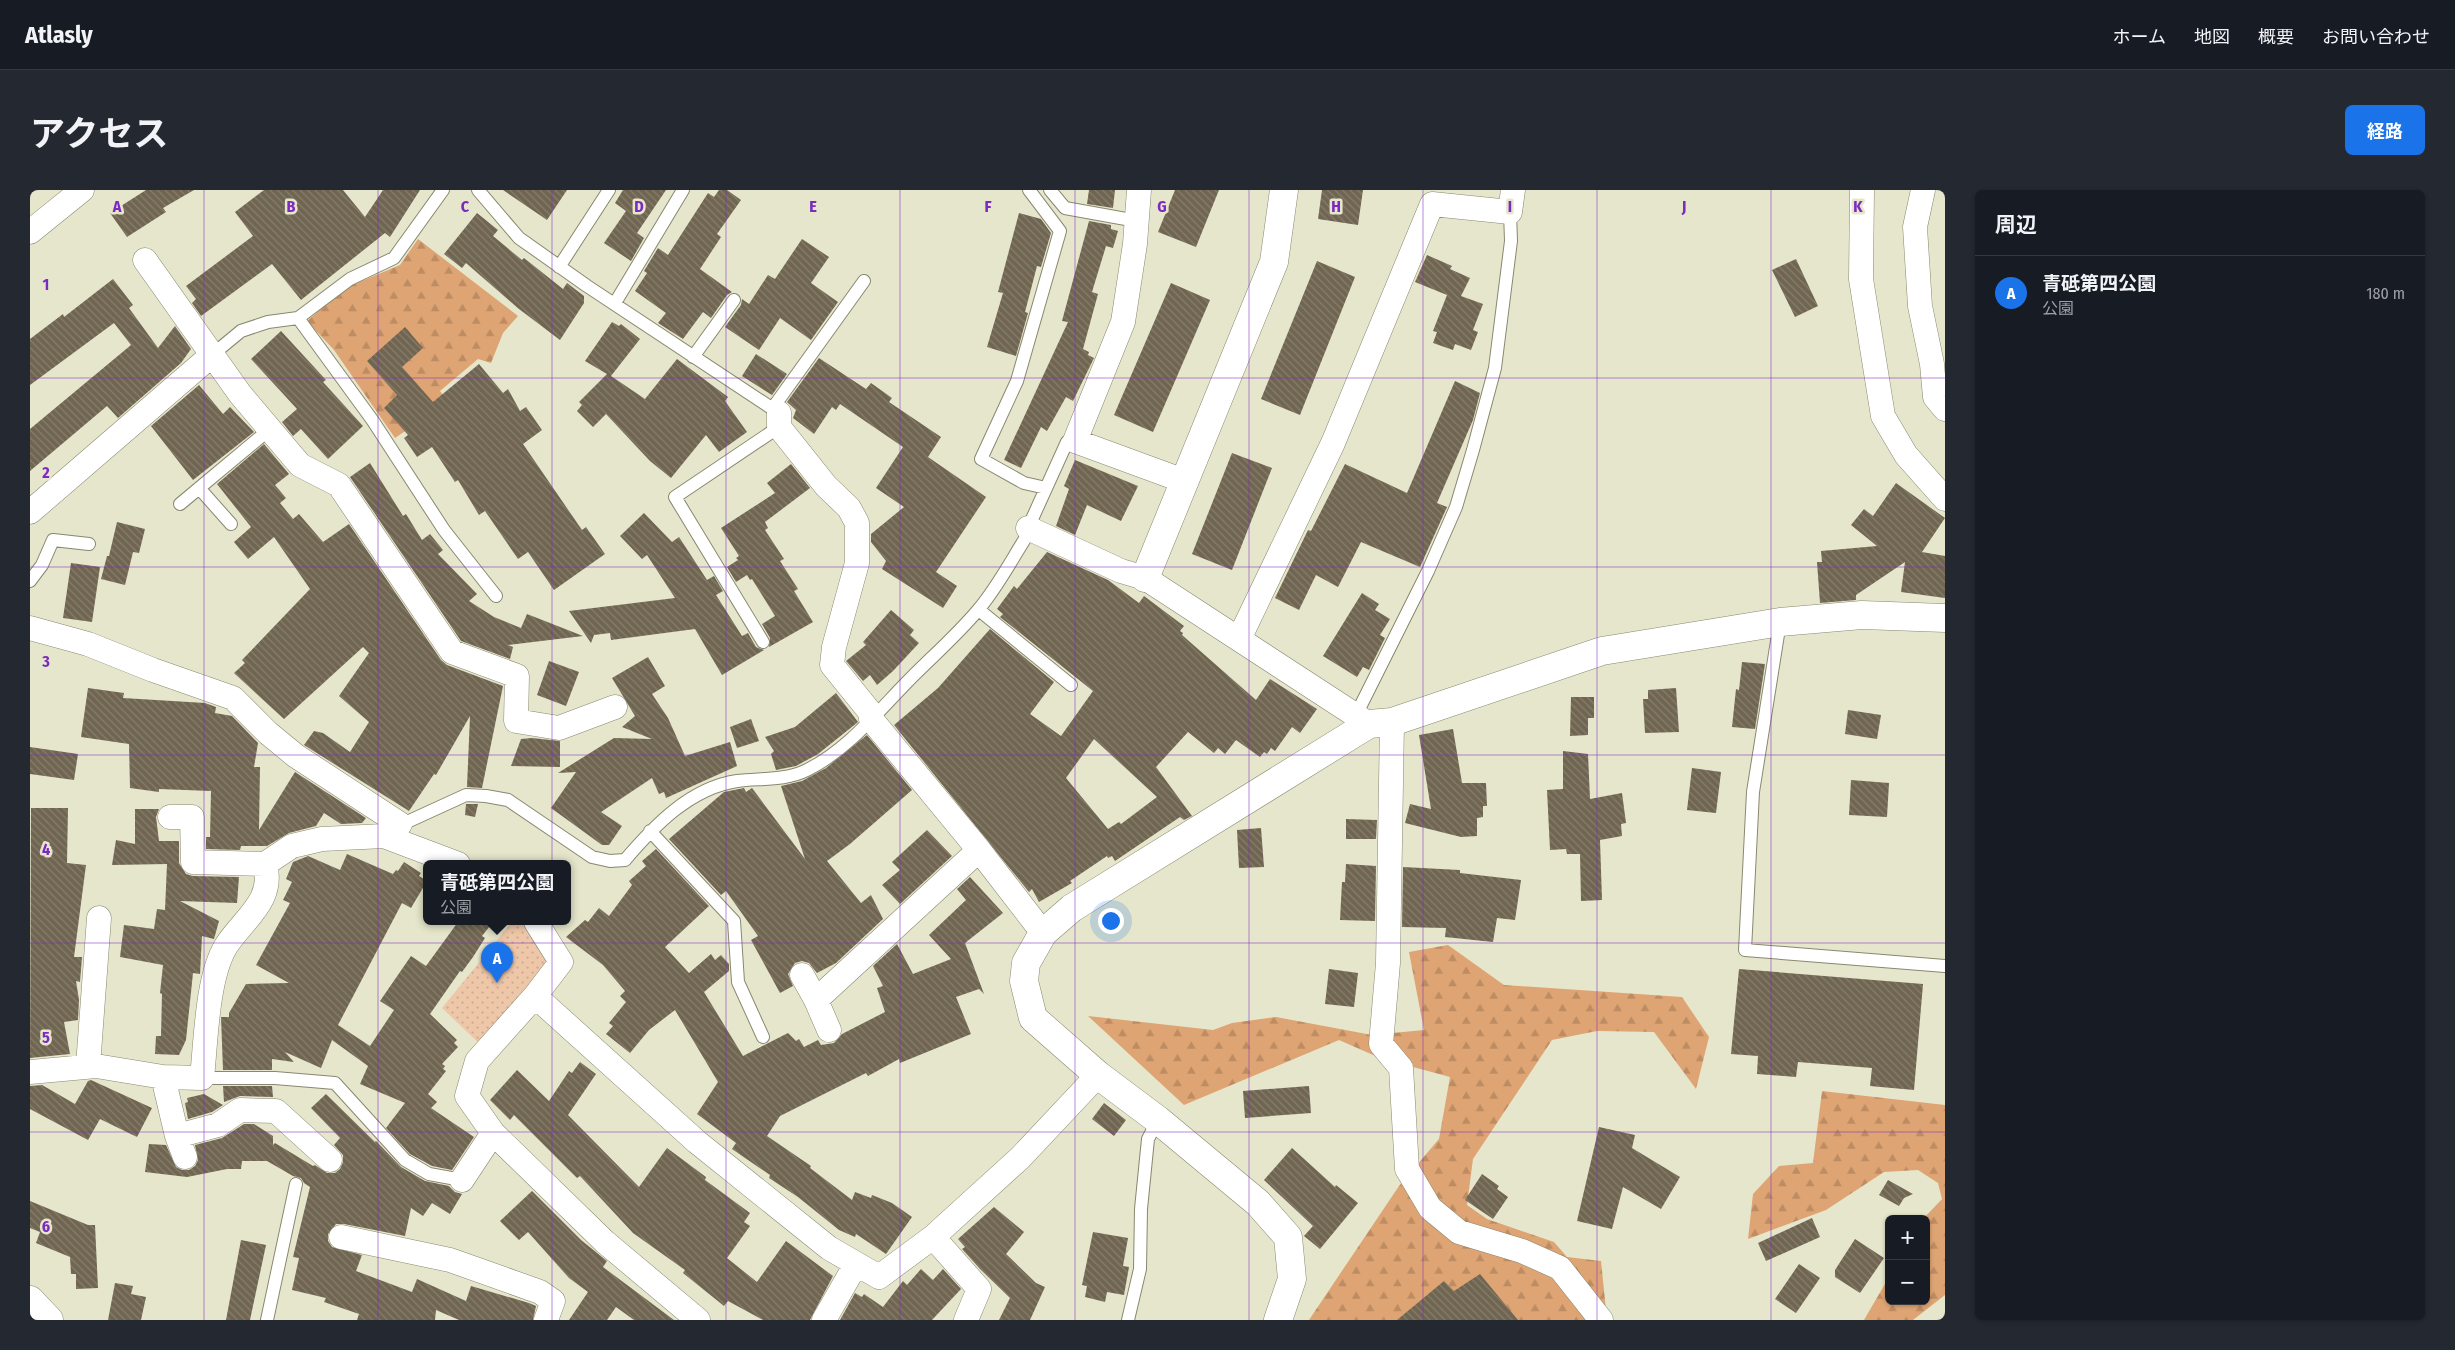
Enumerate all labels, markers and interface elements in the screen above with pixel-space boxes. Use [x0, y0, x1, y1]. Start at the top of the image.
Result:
text: Atlasly [25, 21, 93, 49]
text: ホーム [2113, 26, 2166, 48]
text: 地図 [2194, 26, 2230, 48]
text: 概要 [2258, 26, 2294, 48]
text: お問い合わせ [2322, 26, 2430, 48]
button: 経路 [2345, 105, 2425, 155]
text: アクセス [30, 113, 168, 155]
text: A [112, 197, 122, 216]
text: B [287, 197, 296, 216]
text: C [461, 197, 470, 216]
text: D [634, 197, 644, 216]
text: E [809, 197, 817, 216]
text: F [984, 197, 992, 216]
text: G [1157, 197, 1167, 216]
text: H [1331, 197, 1341, 216]
text: I [1508, 197, 1512, 216]
text: J [1681, 197, 1686, 216]
text: K [1853, 197, 1863, 216]
text: 周辺 [1995, 212, 2037, 238]
text: 青砥第四公園 [2042, 272, 2156, 295]
text: 1 [43, 275, 49, 294]
text: A [2007, 284, 2015, 303]
text: 180 m [2366, 284, 2405, 303]
text: 公園 [2042, 299, 2074, 318]
text: 2 [41, 463, 50, 482]
text: 3 [41, 652, 50, 671]
text: 4 [42, 840, 50, 859]
popup [423, 860, 571, 925]
text: 青砥第四公園 [440, 871, 554, 894]
text: 公園 [440, 898, 472, 917]
your location [1098, 908, 1124, 934]
pin: A [481, 942, 513, 983]
text: 5 [42, 1028, 50, 1047]
map controls [1885, 1215, 1930, 1305]
button: + [1885, 1215, 1930, 1260]
text: 6 [42, 1217, 50, 1236]
button: − [1885, 1260, 1930, 1305]

